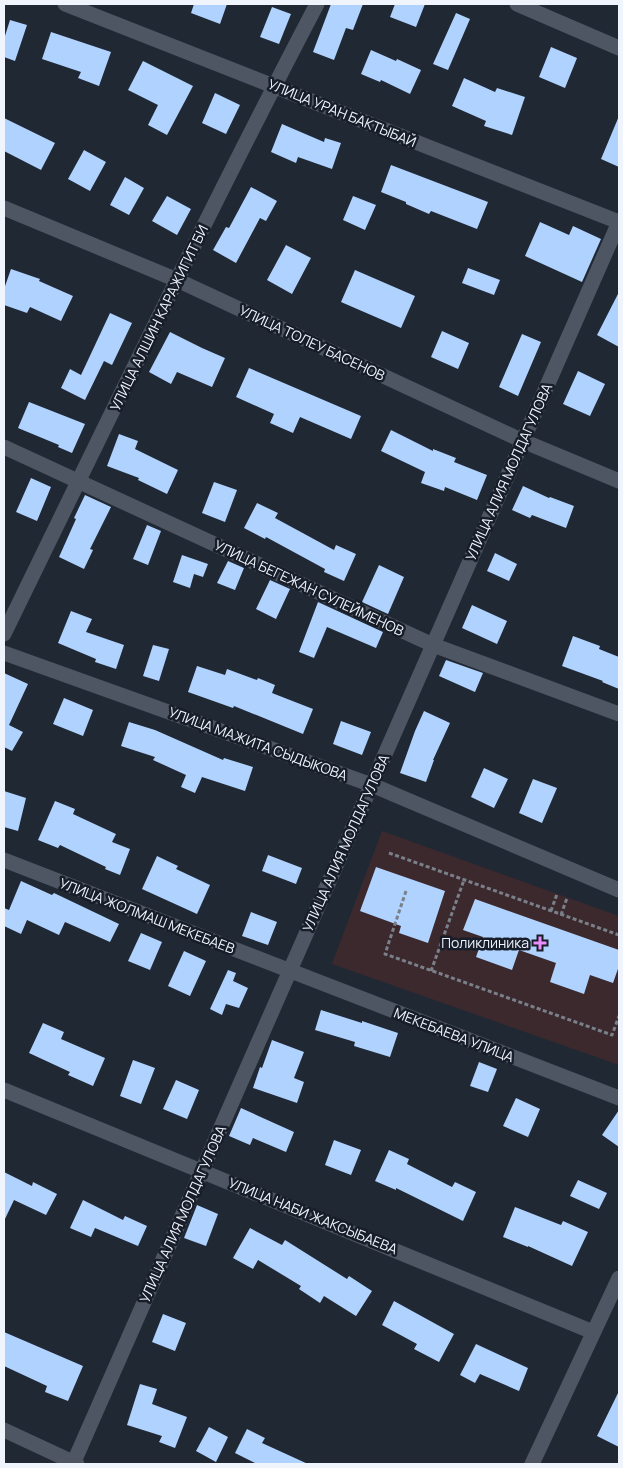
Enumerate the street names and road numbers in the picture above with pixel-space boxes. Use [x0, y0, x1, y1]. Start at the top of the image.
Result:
street label: УЛИЦА УРАН БАКТЫБАЙ [265, 74, 419, 151]
street label: УЛИЦА АЛШИН КАРАЖИГИТ БИ [105, 222, 212, 414]
street label: УЛИЦА ТОЛЕУ БАСЕНОВ [236, 300, 389, 385]
street label: УЛИЦА АЛИЯ МОЛДАГУЛОВА [461, 380, 556, 564]
street label: УЛИЦА БЕГЕЖАН СУЛЕЙМЕНОВ [211, 535, 407, 640]
street label: УЛИЦА МАЖИТА СЫДЫКОВА [166, 702, 350, 785]
street label: УЛИЦА АЛИЯ МОЛДАГУЛОВА [298, 751, 393, 935]
street label: УЛИЦА ЖОЛМАШ МЕКЕБАЕВ [57, 873, 238, 958]
street label: МЕКЕБАЕВА УЛИЦА [391, 1003, 517, 1066]
street label: УЛИЦА АЛИЯ МОЛДАГУЛОВА [135, 1122, 230, 1306]
street label: УЛИЦА НАБИ ЖАКСЫБАЕВА [226, 1173, 401, 1258]

